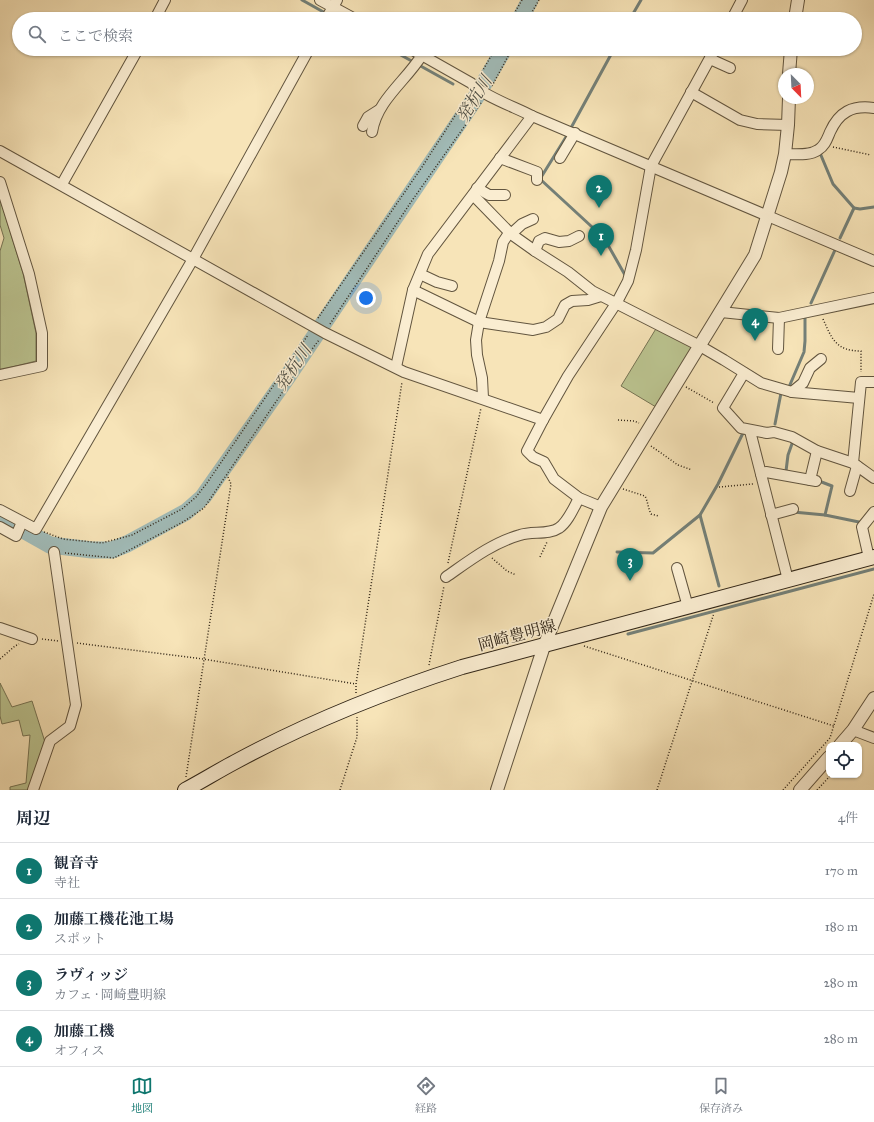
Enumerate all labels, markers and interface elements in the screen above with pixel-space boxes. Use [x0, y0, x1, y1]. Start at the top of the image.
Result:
search box [12, 12, 862, 56]
icon: search [26, 23, 48, 45]
text: ここで検索 [58, 27, 133, 45]
north arrow [778, 68, 814, 104]
water label: 発杭川 [452, 70, 497, 126]
pin: 2 [586, 175, 612, 208]
pin: 1 [588, 223, 614, 256]
your location [356, 288, 376, 308]
pin: 4 [742, 308, 768, 341]
water label: 発杭川 [270, 339, 317, 395]
pin: 3 [617, 548, 643, 581]
street label: 岡崎豊明線 [476, 615, 558, 655]
map controls [826, 742, 862, 778]
button: locate [826, 742, 862, 778]
text: 周辺 [16, 808, 50, 829]
text: 4件 [838, 810, 858, 826]
text: 観音寺 [54, 854, 99, 872]
text: 1 [26, 863, 32, 879]
text: 170 m [825, 863, 858, 879]
text: 寺社 [54, 875, 80, 891]
text: 加藤工機花池工場 [54, 910, 174, 928]
text: 2 [26, 919, 32, 935]
text: 180 m [825, 919, 858, 935]
text: スポット [54, 931, 106, 947]
text: ラヴィッジ [54, 966, 128, 984]
text: 3 [26, 975, 32, 991]
text: 280 m [823, 975, 858, 991]
text: カフェ · 岡崎豊明線 [54, 987, 166, 1003]
text: 加藤工機 [54, 1022, 114, 1040]
text: 4 [25, 1031, 33, 1047]
text: 280 m [823, 1031, 858, 1047]
text: オフィス [54, 1043, 105, 1059]
tab: 地図 [131, 1075, 153, 1115]
tab: 経路 [415, 1075, 437, 1115]
tab: 保存済み [699, 1075, 743, 1115]

